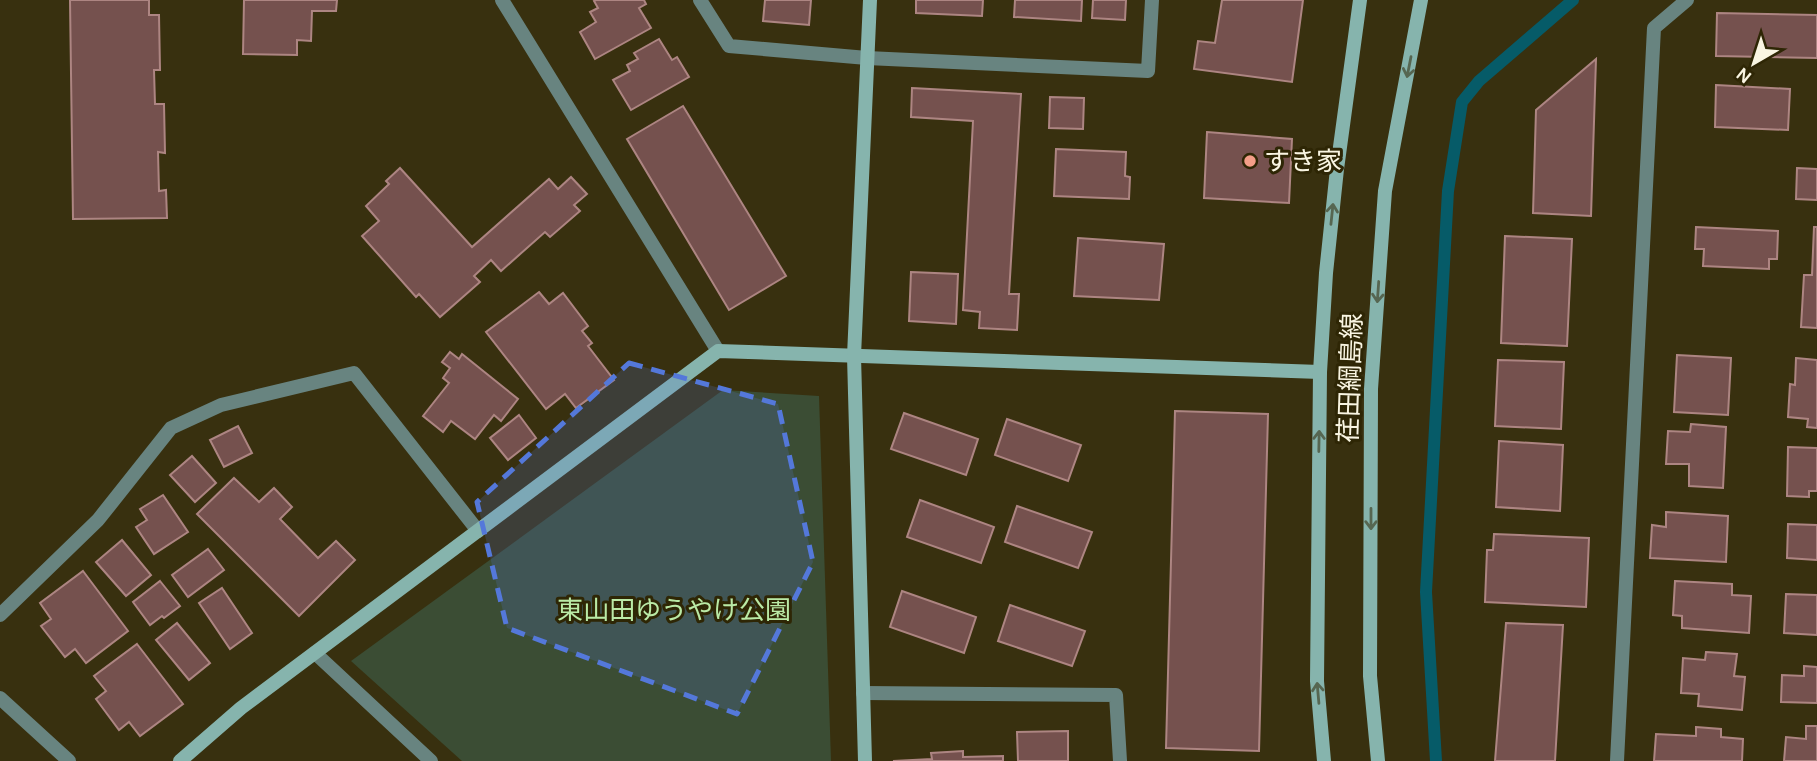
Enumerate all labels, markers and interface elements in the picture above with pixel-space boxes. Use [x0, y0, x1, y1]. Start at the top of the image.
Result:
north arrow [1719, 28, 1789, 98]
one-way arrow [1401, 55, 1415, 78]
text: N [1732, 63, 1756, 88]
place label: すき家 [1264, 146, 1342, 177]
marker: すき家 [1242, 153, 1258, 169]
one-way arrow [1326, 203, 1339, 226]
one-way arrow [1371, 280, 1384, 303]
street label: 荏田綱島線 [1333, 313, 1368, 444]
one-way arrow [1313, 430, 1326, 453]
one-way arrow [1364, 508, 1378, 531]
park label: 東山田ゆうやけ公園 [557, 595, 791, 626]
one-way arrow [1311, 682, 1324, 705]

